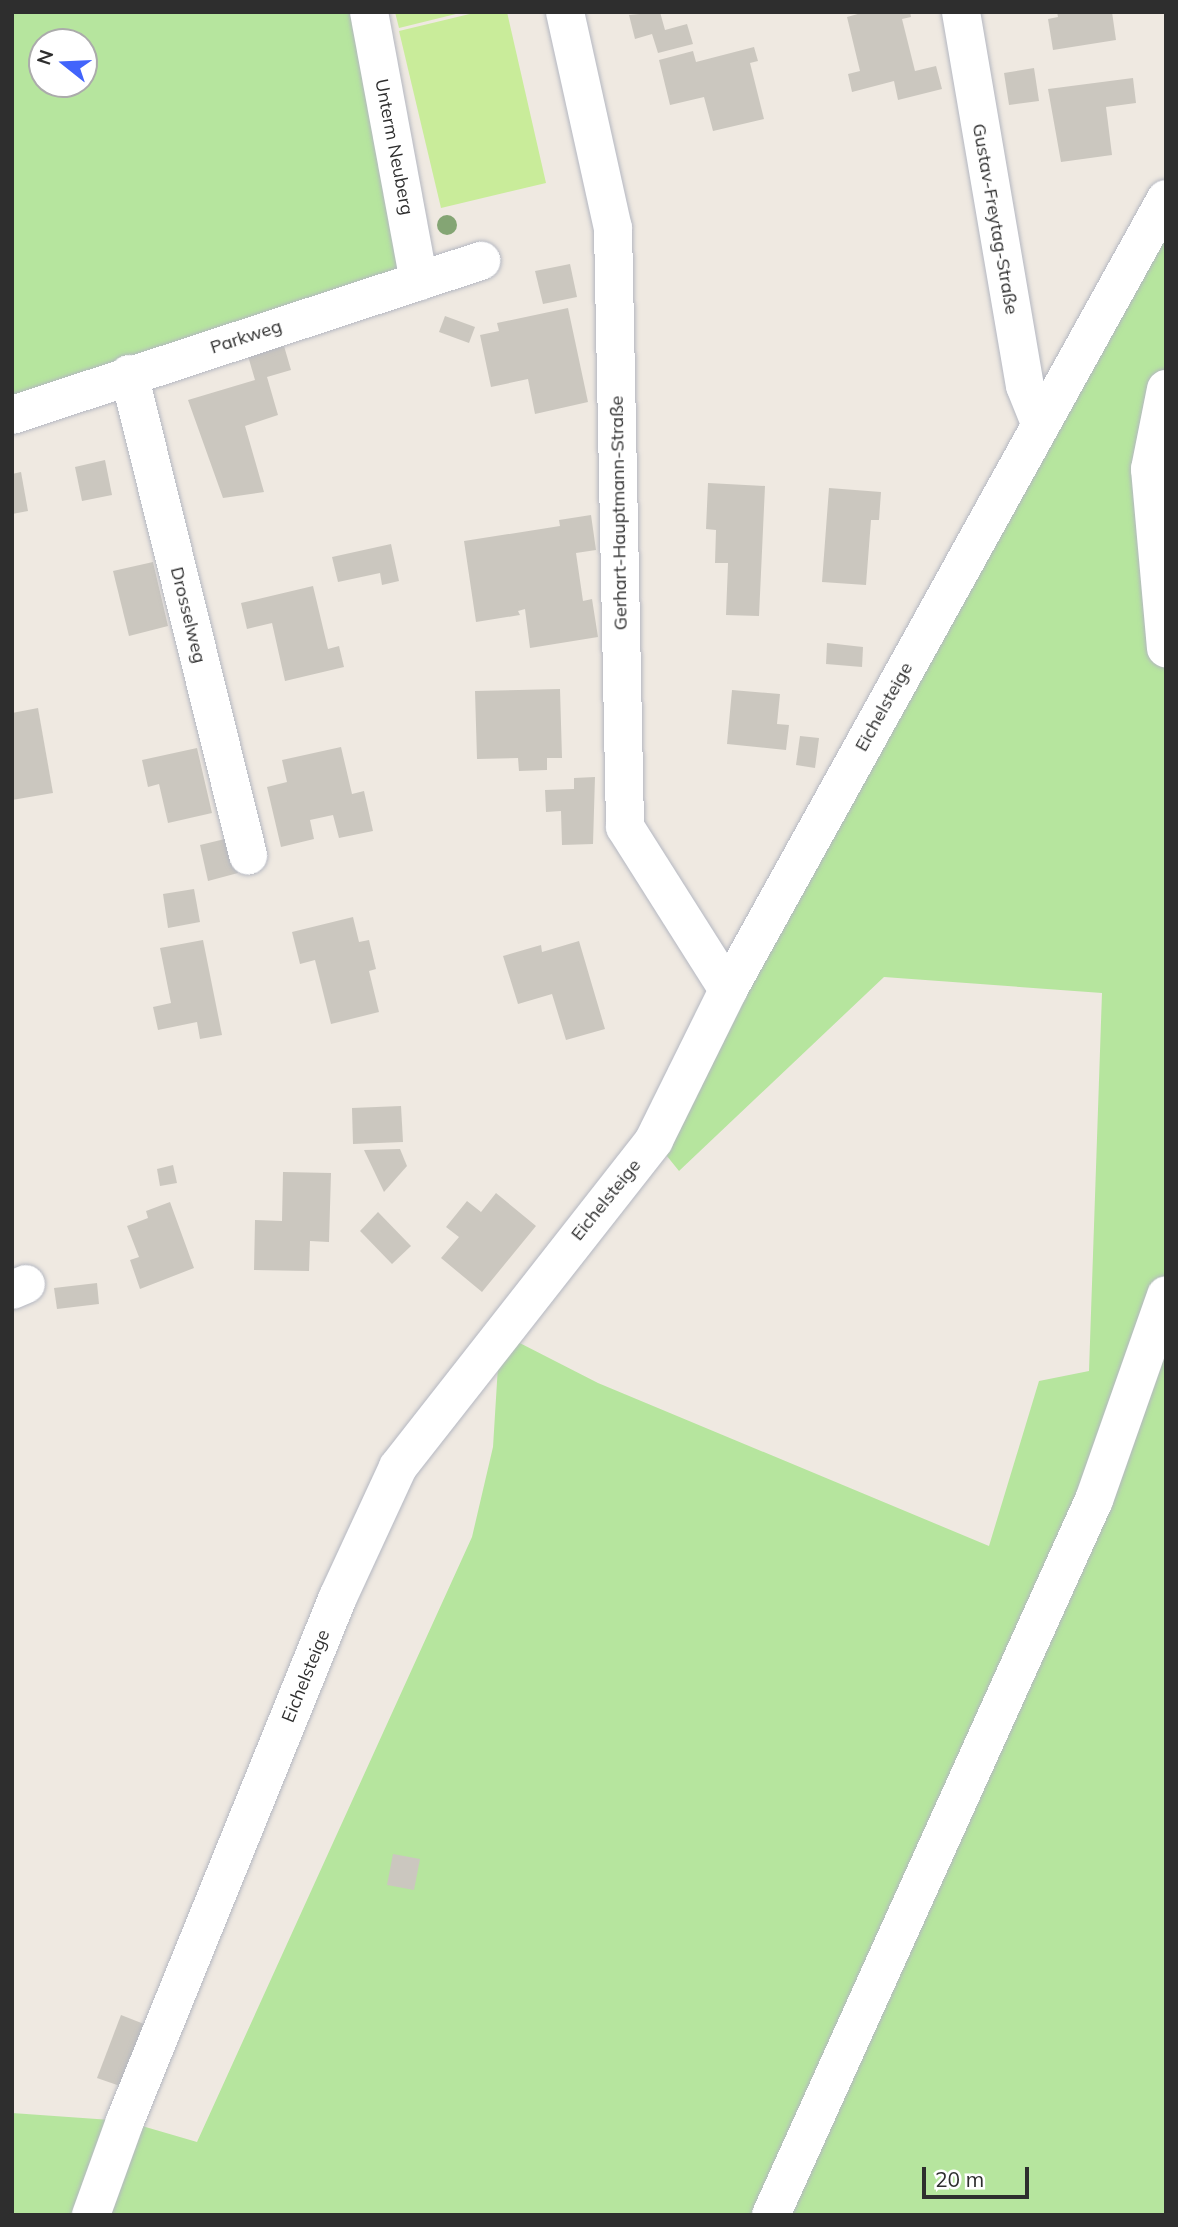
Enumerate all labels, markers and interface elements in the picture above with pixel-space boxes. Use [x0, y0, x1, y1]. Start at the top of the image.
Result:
north arrow [28, 28, 98, 98]
text: N [31, 47, 59, 68]
street label: Unterm Neuberg [370, 77, 418, 217]
street label: Gustav-Freytag-Straße [968, 122, 1022, 316]
street label: Parkweg [208, 315, 284, 359]
street label: Gerhart-Hauptmann-Straße [606, 396, 632, 630]
street label: Drosselweg [166, 565, 210, 665]
street label: Eichelsteige [851, 659, 917, 755]
street label: Eichelsteige [567, 1155, 645, 1245]
street label: Eichelsteige [278, 1626, 334, 1726]
scale bar [926, 2154, 1033, 2198]
text: 20 m [935, 2166, 984, 2192]

